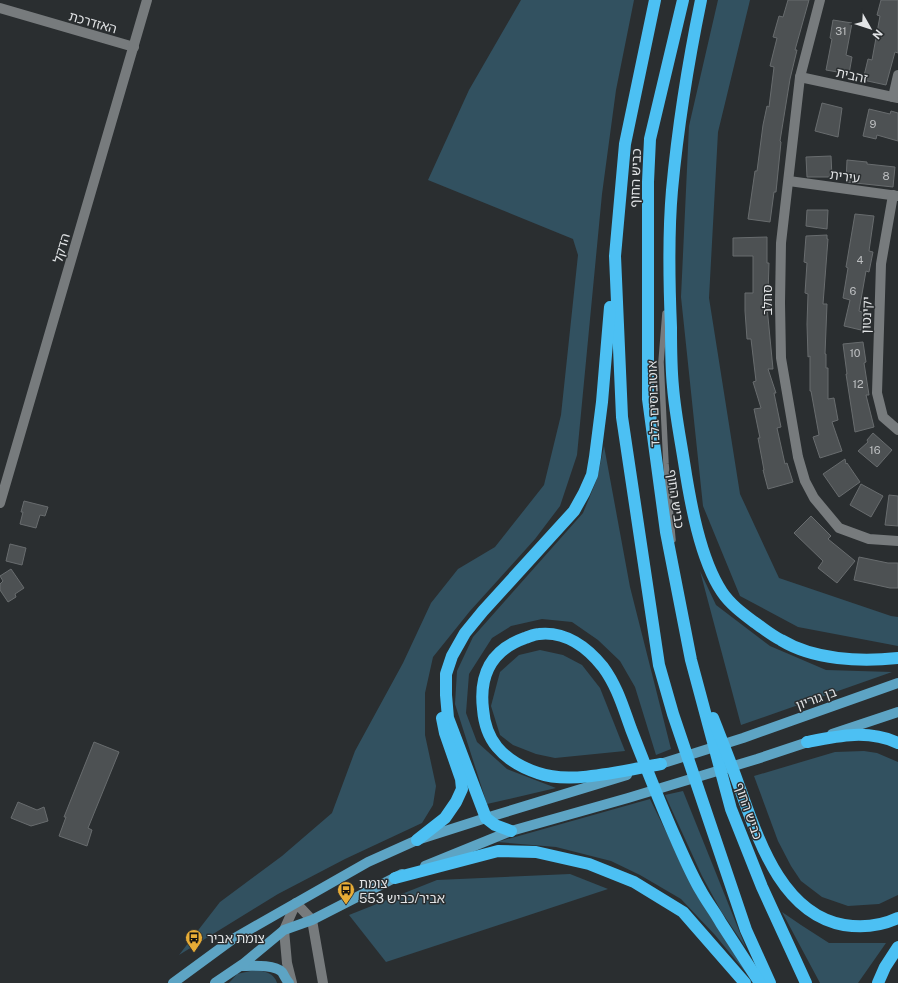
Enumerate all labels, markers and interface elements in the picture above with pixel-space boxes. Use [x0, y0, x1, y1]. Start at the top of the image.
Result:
street label: האזדרכת [67, 8, 119, 36]
north arrow [850, 8, 890, 48]
house number: 31 [835, 25, 847, 37]
text: N [870, 27, 885, 41]
street label: זהבית [835, 65, 869, 86]
house number: 9 [870, 118, 877, 130]
street label: כביש החוף [627, 148, 644, 208]
street label: עירית [829, 167, 861, 186]
house number: 8 [882, 170, 890, 182]
street label: הדקל [50, 232, 73, 265]
house number: 4 [857, 254, 864, 266]
street label: סחלב [760, 285, 775, 315]
house number: 6 [850, 285, 857, 297]
street label: יקינטון [858, 296, 875, 334]
house number: 10 [849, 347, 861, 359]
street label: אוטובוסים בלבד [644, 360, 663, 448]
house number: 12 [852, 378, 864, 390]
house number: 16 [869, 444, 881, 456]
street label: כביש החוף [664, 469, 687, 530]
street label: בן גוריון [794, 684, 839, 713]
street label: כביש החוף [732, 781, 765, 842]
place label: צומת אביר/כביש 553 [359, 876, 445, 906]
bus stop icon: צומת אביר/כביש 553 [336, 880, 356, 905]
bus stop icon: צומת אביר [184, 928, 204, 953]
place label: צומת אביר [207, 931, 265, 946]

